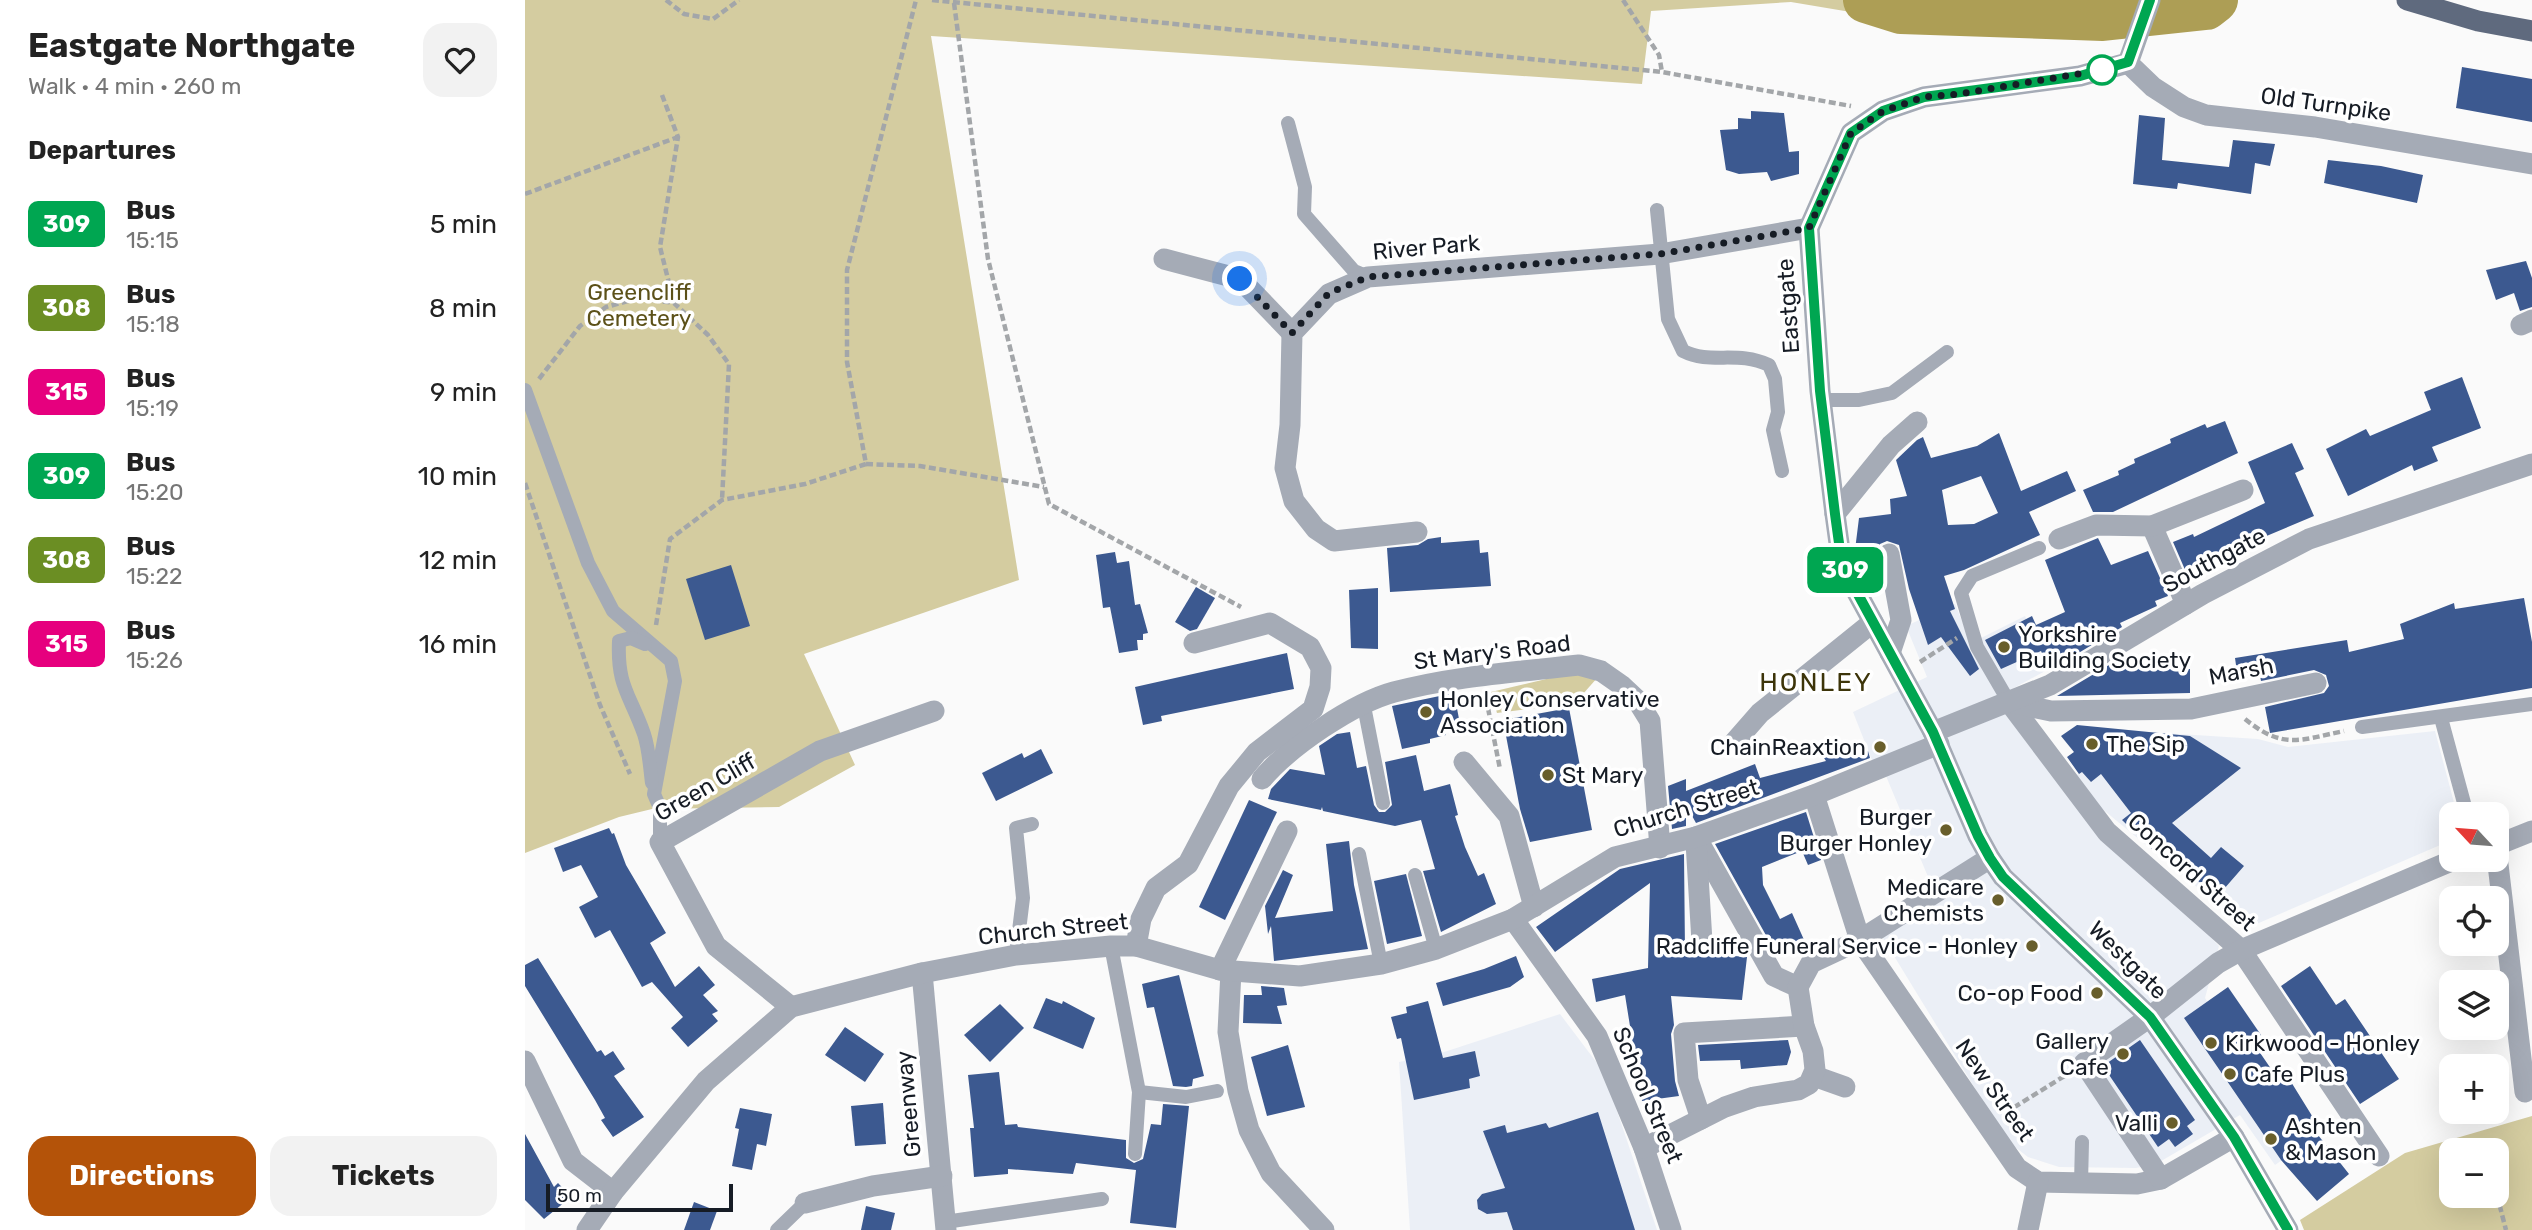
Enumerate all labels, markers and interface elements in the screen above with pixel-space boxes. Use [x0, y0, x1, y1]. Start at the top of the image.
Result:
button: heart [423, 23, 497, 97]
text: Eastgate Northgate [28, 26, 355, 65]
unlabelled marker [2087, 55, 2117, 85]
text: Walk · 4 min · 260 m [28, 72, 242, 100]
street label: Old Turnpike [2259, 81, 2393, 127]
text: Departures [28, 135, 176, 166]
text: Bus [126, 195, 175, 226]
text: 5 min [430, 209, 497, 240]
text: 309 [43, 210, 90, 238]
text: 15:15 [126, 226, 179, 254]
street label: River Park [1371, 228, 1481, 266]
street label: Eastgate [1771, 257, 1805, 355]
your location [1222, 261, 1257, 296]
park label: Greencliff Cemetery [587, 278, 692, 332]
text: Bus [126, 279, 175, 310]
text: 8 min [429, 293, 497, 324]
text: 308 [42, 294, 91, 322]
text: 15:18 [126, 310, 180, 338]
text: Bus [126, 363, 175, 394]
text: 9 min [430, 377, 497, 408]
text: 315 [45, 378, 88, 406]
text: 15:19 [126, 394, 179, 422]
text: Bus [126, 447, 175, 478]
text: 10 min [418, 461, 497, 492]
text: 309 [43, 462, 90, 490]
text: 15:20 [126, 478, 184, 506]
street label: Southgate [2158, 521, 2270, 599]
text: Bus [126, 531, 175, 562]
text: 12 min [419, 545, 497, 576]
text: 308 [42, 546, 91, 574]
line badge: 309 [1805, 547, 1885, 593]
text: 309 [1821, 556, 1869, 584]
text: 15:22 [126, 562, 182, 590]
text: Bus [126, 615, 175, 646]
place label: Yorkshire Building Society [2018, 620, 2191, 674]
street label: St Mary's Road [1412, 628, 1572, 676]
text: 16 min [419, 629, 497, 660]
text: 315 [45, 630, 88, 658]
marker: Yorkshire Building Society [1996, 639, 2012, 655]
text: 15:26 [126, 646, 183, 674]
street label: Marsh [2206, 651, 2276, 691]
district label: HONLEY [1759, 667, 1873, 698]
place label: Honley Conservative Association [1440, 685, 1660, 739]
marker: Honley Conservative Association [1418, 704, 1434, 720]
place label: The Sip [2106, 730, 2185, 758]
place label: ChainReaxtion [1710, 733, 1866, 761]
marker: The Sip [2084, 736, 2100, 752]
marker: ChainReaxtion [1872, 739, 1888, 755]
street label: Green Cliff [650, 747, 761, 827]
place label: St Mary [1562, 761, 1644, 789]
marker: St Mary [1540, 767, 1556, 783]
street label: Church Street [1610, 773, 1762, 843]
north arrow [2439, 802, 2509, 872]
map controls [2439, 802, 2509, 1208]
place label: Burger Burger Honley [1780, 803, 1932, 857]
street label: Concord Street [2122, 807, 2262, 937]
marker: Burger Burger Honley [1938, 822, 1954, 838]
place label: Medicare Chemists [1883, 873, 1984, 927]
button: locate [2439, 886, 2509, 956]
marker: Medicare Chemists [1990, 892, 2006, 908]
street label: Church Street [977, 907, 1129, 951]
street label: Westgate [2083, 915, 2173, 1005]
place label: Radcliffe Funeral Service - Honley [1656, 932, 2018, 960]
marker: Radcliffe Funeral Service - Honley [2024, 938, 2040, 954]
button: layers [2439, 970, 2509, 1040]
place label: Co-op Food [1958, 979, 2083, 1007]
marker: Co-op Food [2089, 985, 2105, 1001]
street label: School Street [1607, 1023, 1689, 1167]
place label: Gallery Cafe [2035, 1027, 2109, 1081]
place label: Kirkwood - Honley [2225, 1029, 2420, 1057]
street label: New Street [1950, 1033, 2040, 1147]
marker: Kirkwood - Honley [2203, 1035, 2219, 1051]
marker: Gallery Cafe [2115, 1046, 2131, 1062]
street label: Greenway [889, 1049, 927, 1158]
button: + [2439, 1054, 2509, 1124]
place label: Cafe Plus [2244, 1060, 2345, 1088]
marker: Cafe Plus [2222, 1066, 2238, 1082]
place label: Valli [2115, 1109, 2158, 1137]
place label: Ashten & Mason [2285, 1112, 2376, 1166]
marker: Valli [2164, 1115, 2180, 1131]
marker: Ashten & Mason [2263, 1131, 2279, 1147]
button: Directions [28, 1136, 256, 1216]
button: Tickets [270, 1136, 497, 1216]
button: − [2439, 1138, 2509, 1208]
scale bar [546, 1181, 733, 1213]
text: 50 m [557, 1184, 602, 1207]

